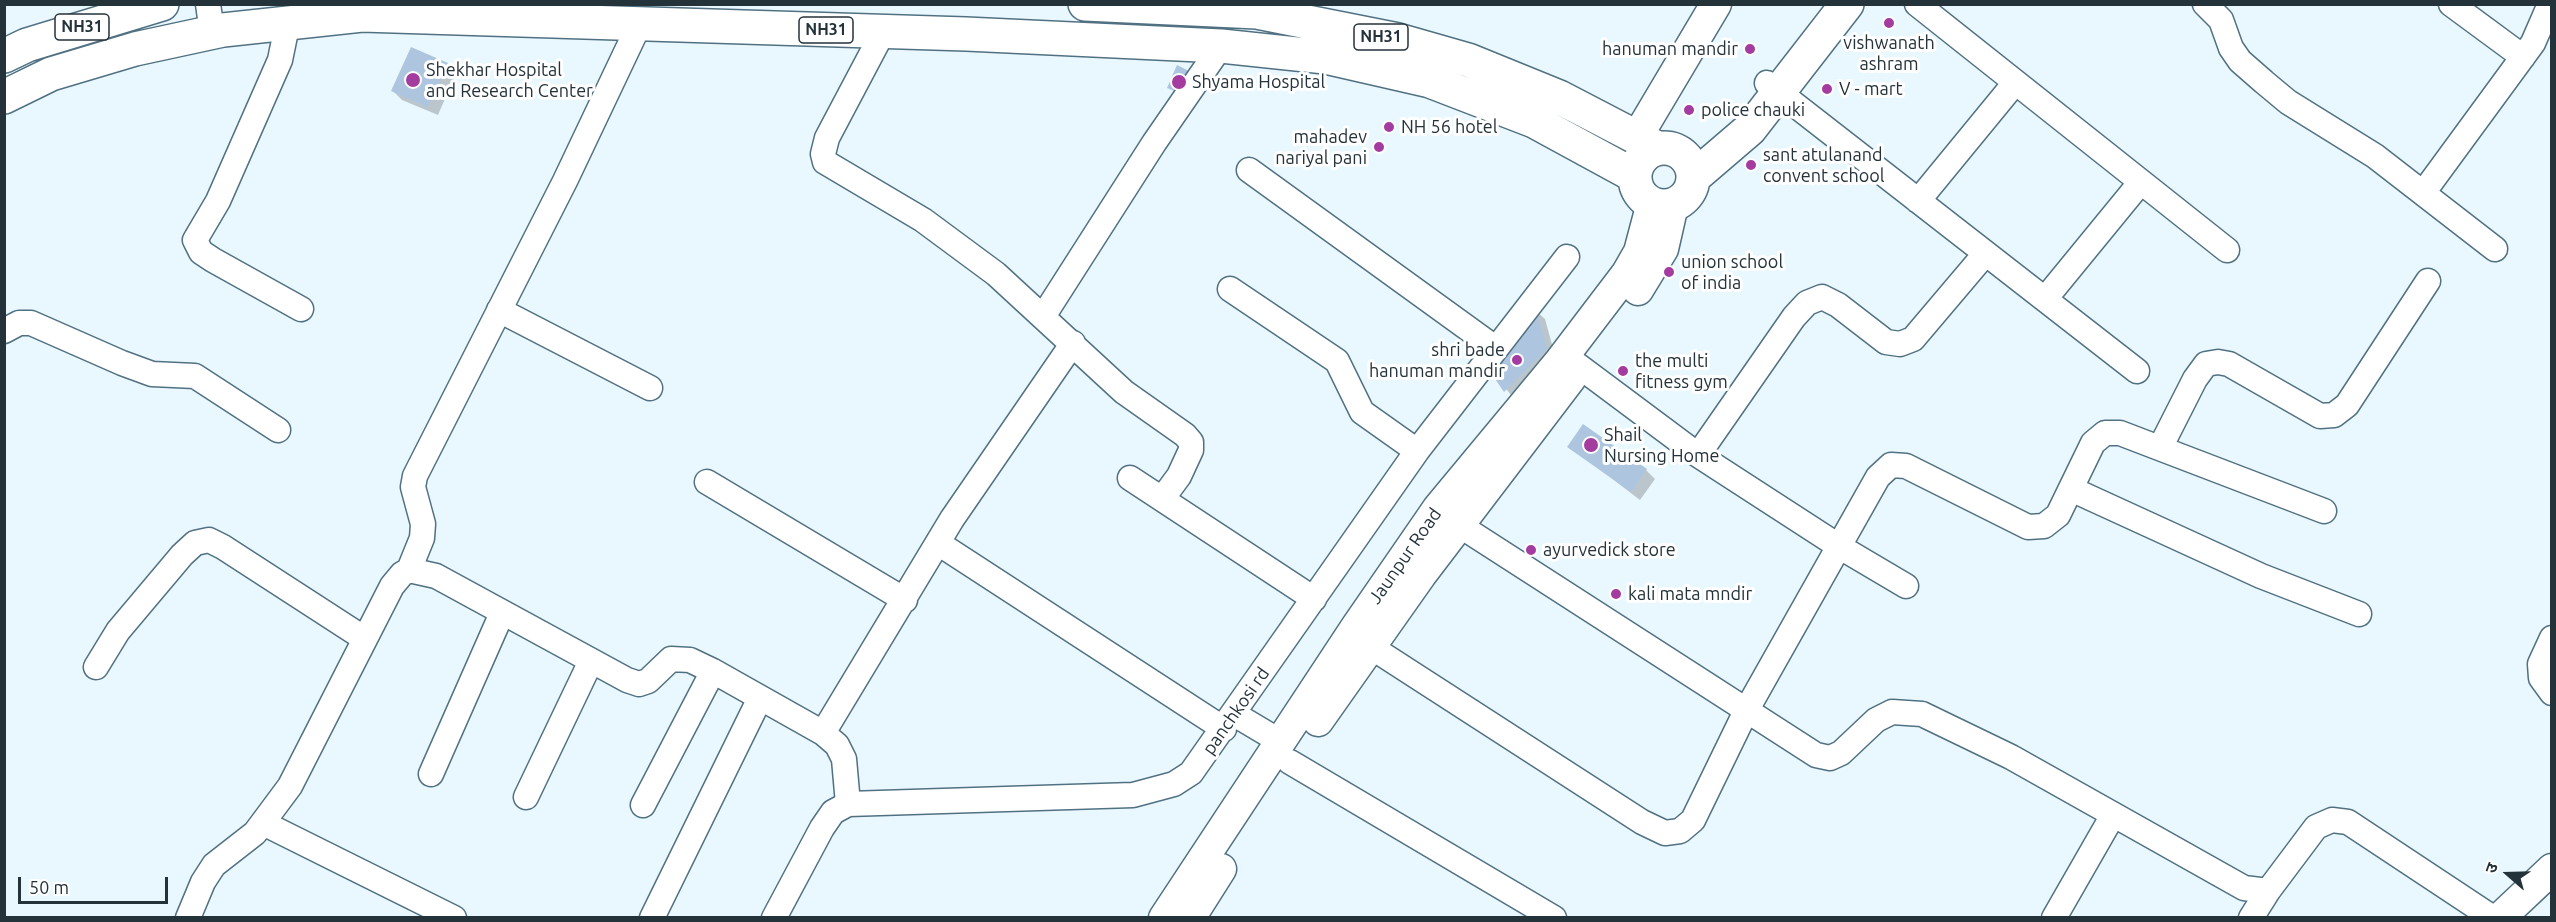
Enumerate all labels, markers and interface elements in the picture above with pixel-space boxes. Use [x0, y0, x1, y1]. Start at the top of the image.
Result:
road number: NH31 [55, 14, 109, 40]
marker: vishwanath ashram [1882, 16, 1896, 30]
road number: NH31 [799, 17, 853, 43]
road number: NH31 [1354, 24, 1408, 50]
place label: vishwanath ashram [1843, 32, 1935, 74]
place label: hanuman mandir [1602, 38, 1738, 60]
marker: hanuman mandir [1743, 42, 1757, 56]
place label: Shekhar Hospital and Research Center [426, 59, 593, 101]
marker: Shekhar Hospital and Research Center [404, 71, 422, 89]
place label: Shyama Hospital [1192, 71, 1325, 93]
marker: Shyama Hospital [1170, 73, 1188, 91]
place label: V - mart [1839, 78, 1903, 100]
marker: V - mart [1820, 82, 1834, 96]
place label: police chauki [1701, 99, 1805, 121]
marker: police chauki [1682, 103, 1696, 117]
place label: NH 56 hotel [1401, 116, 1497, 138]
marker: NH 56 hotel [1382, 120, 1396, 134]
place label: mahadev nariyal pani [1275, 126, 1367, 168]
marker: mahadev nariyal pani [1372, 140, 1386, 154]
place label: sant atulanand convent school [1763, 144, 1884, 186]
marker: sant atulanand convent school [1744, 158, 1758, 172]
place label: union school of india [1681, 251, 1783, 294]
marker: union school of india [1662, 265, 1676, 279]
place label: shri bade hanuman mandir [1369, 339, 1505, 382]
place label: the multi fitness gym [1635, 350, 1728, 392]
marker: shri bade hanuman mandir [1510, 353, 1524, 367]
marker: the multi fitness gym [1616, 364, 1630, 378]
place label: Shail Nursing Home [1604, 424, 1719, 466]
marker: Shail Nursing Home [1582, 436, 1600, 454]
street label: Jaunpur Road [1364, 504, 1446, 608]
place label: ayurvedick store [1543, 539, 1676, 561]
marker: ayurvedick store [1524, 543, 1538, 557]
place label: kali mata mndir [1628, 583, 1752, 605]
marker: kali mata mndir [1609, 587, 1623, 601]
street label: panchkosi rd [1198, 663, 1274, 759]
north arrow [2478, 844, 2538, 904]
text: उ [2481, 860, 2501, 875]
scale bar [21, 865, 171, 903]
text: 50 m [29, 877, 69, 897]

